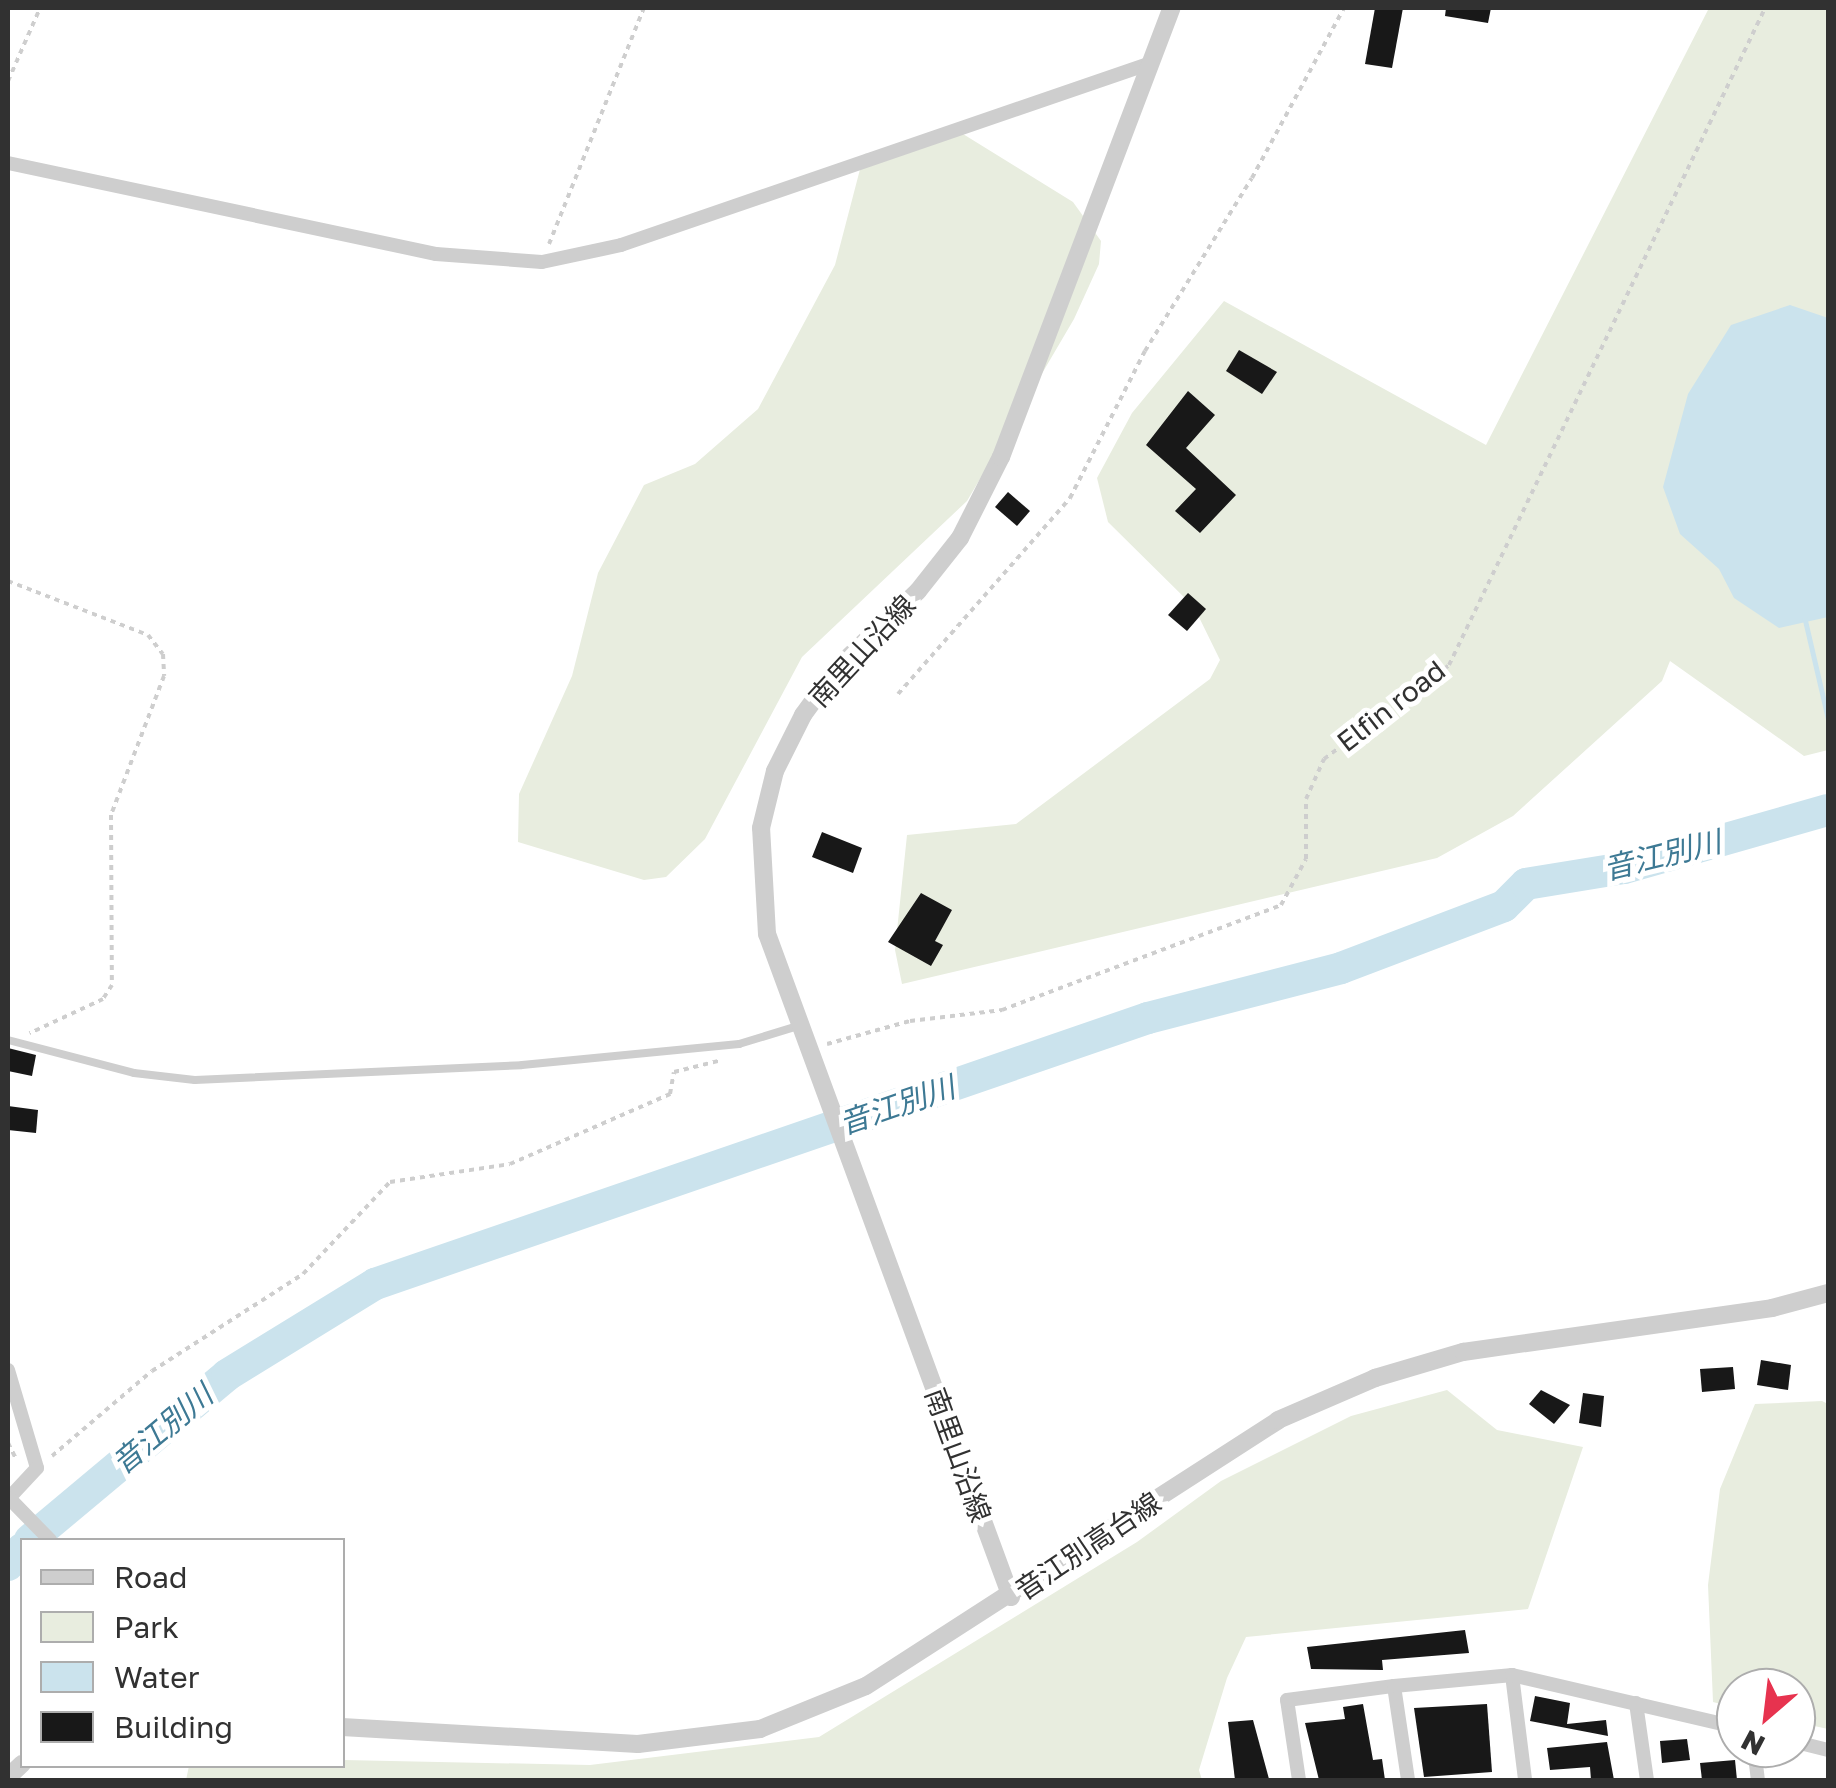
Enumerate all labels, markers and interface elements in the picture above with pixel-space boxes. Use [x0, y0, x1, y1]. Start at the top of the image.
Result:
street label: 南里山沿線 [802, 588, 922, 714]
street label: Elfin road [1330, 653, 1452, 759]
water label: 音江別川 [1599, 823, 1725, 887]
water label: 音江別川 [834, 1068, 960, 1142]
water label: 音江別川 [104, 1377, 220, 1481]
street label: 南里山沿線 [918, 1383, 998, 1527]
street label: 音江別高台線 [1009, 1485, 1167, 1607]
legend [20, 1538, 345, 1768]
text: Road [114, 1559, 188, 1595]
text: Park [114, 1609, 179, 1645]
text: Water [114, 1659, 199, 1695]
north arrow [1716, 1668, 1816, 1768]
text: Building [114, 1709, 233, 1745]
text: N [1735, 1724, 1770, 1763]

